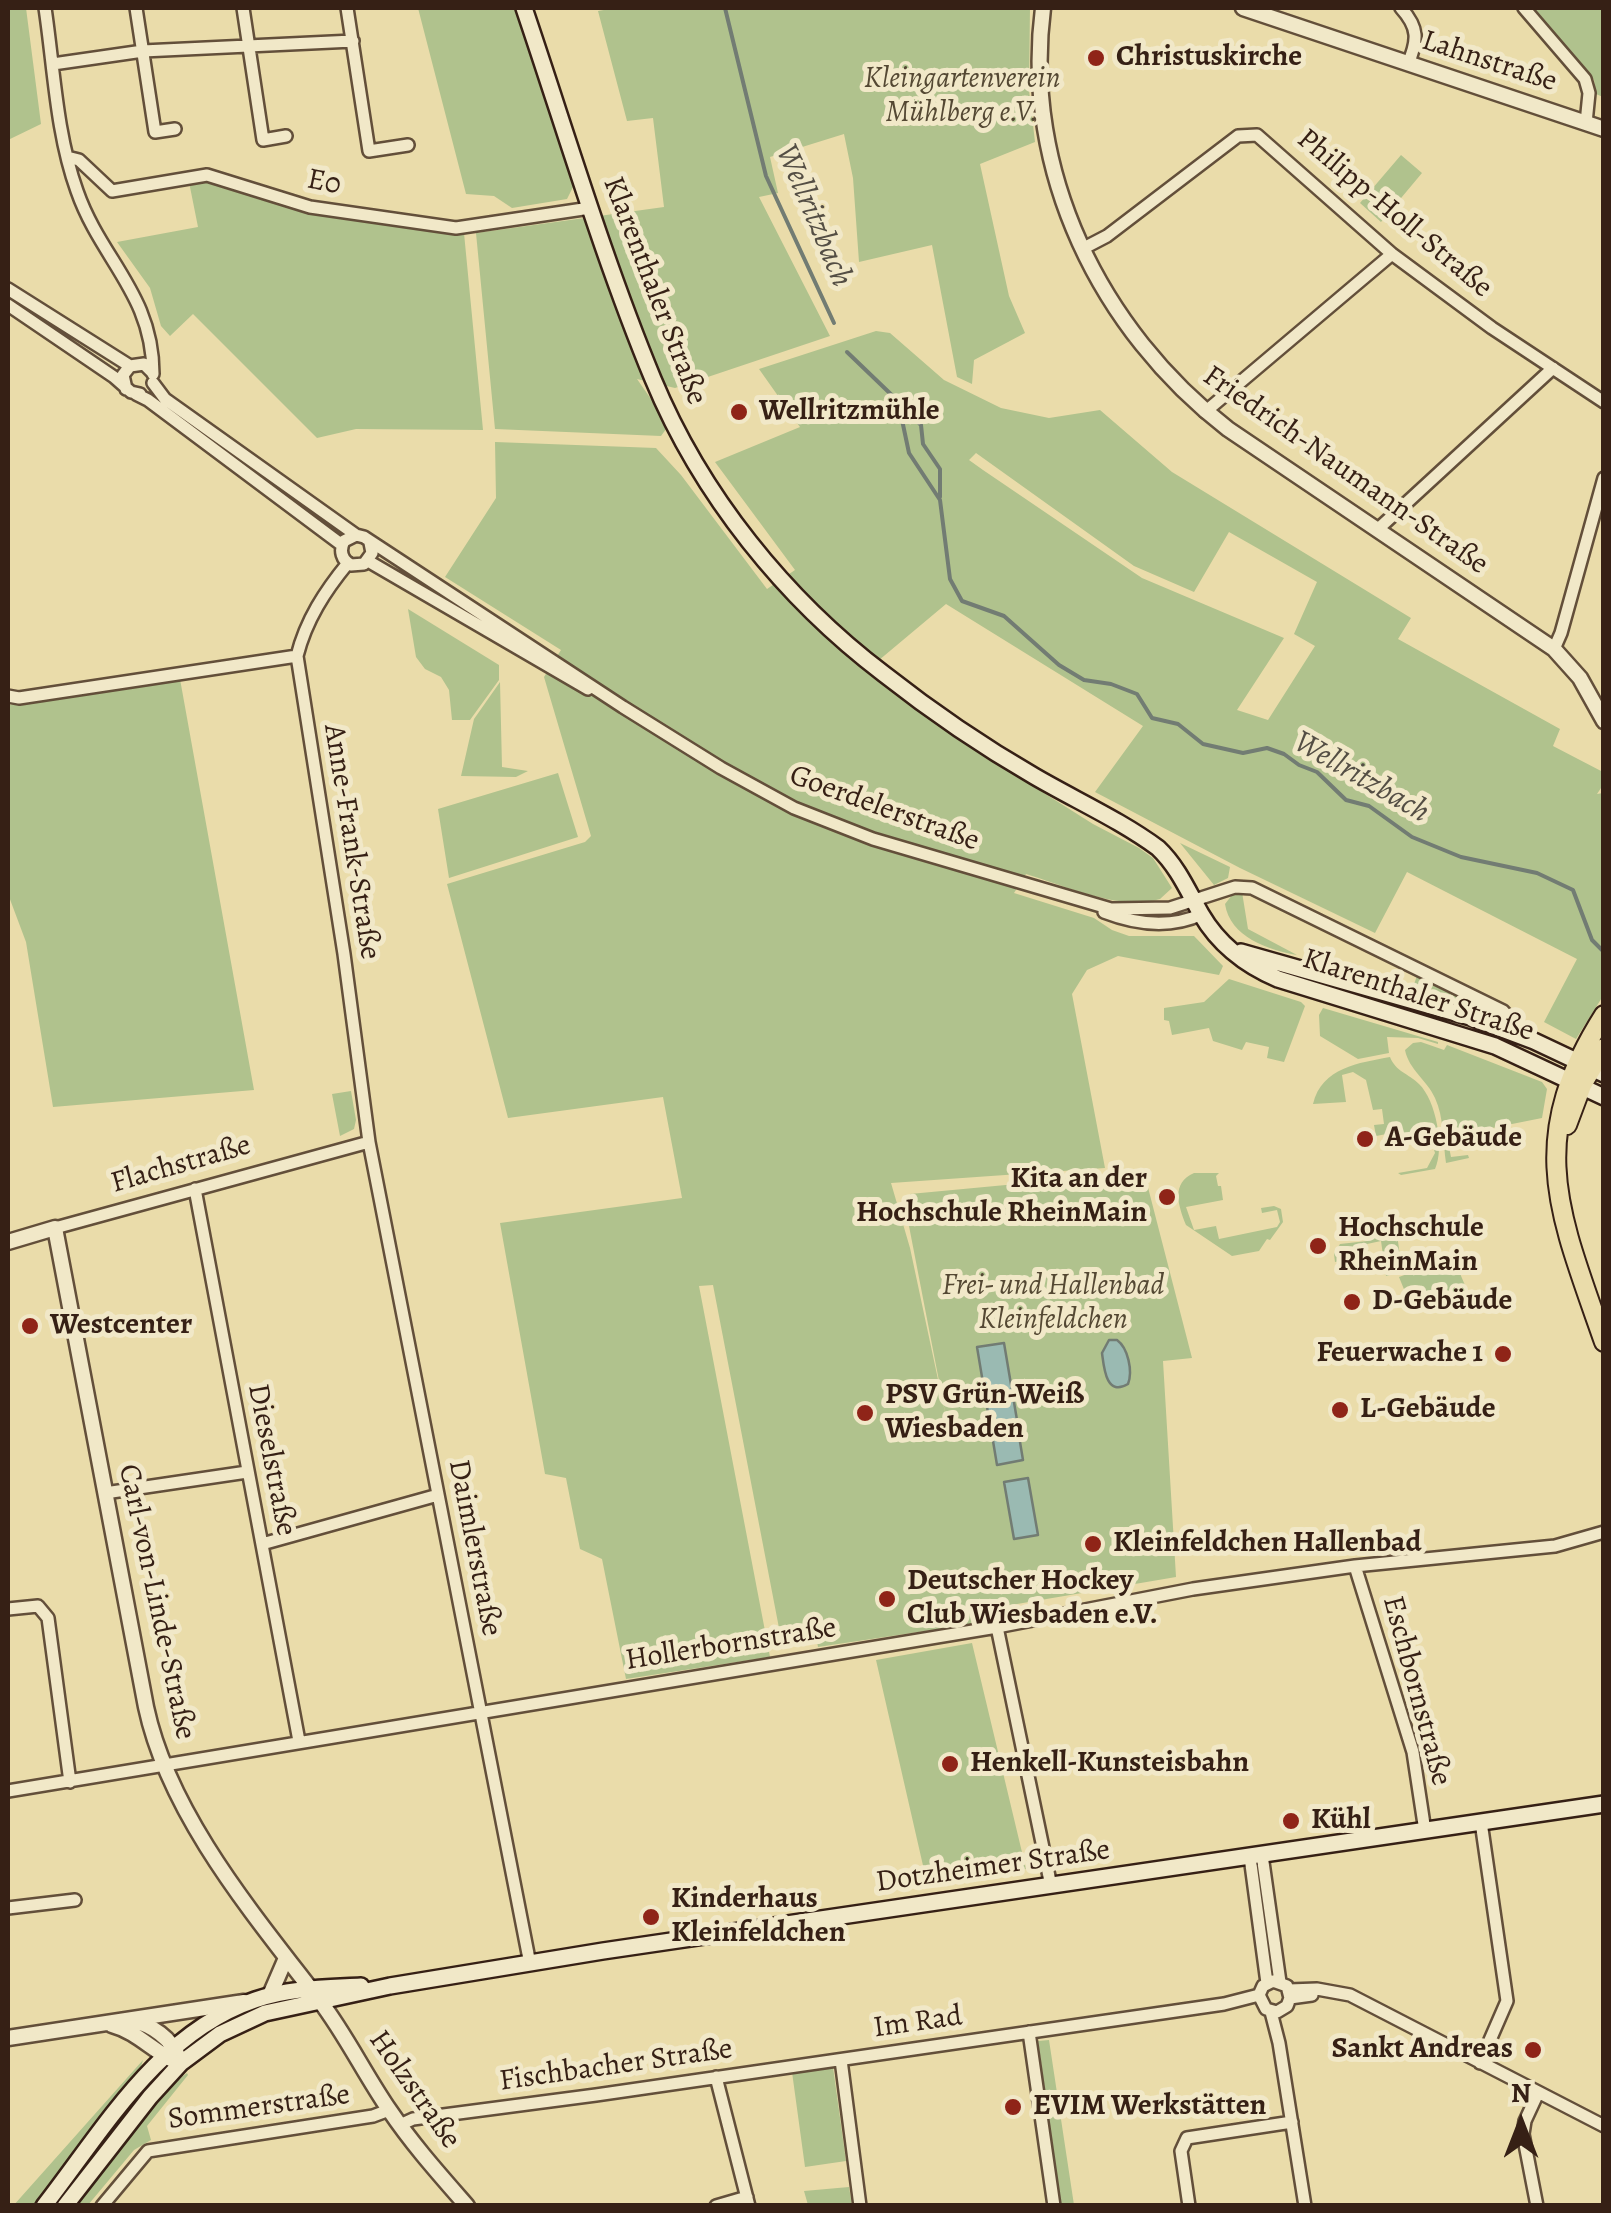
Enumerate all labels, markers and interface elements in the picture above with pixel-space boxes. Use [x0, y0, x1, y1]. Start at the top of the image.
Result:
street label: Lahnstraße [1417, 23, 1561, 101]
place label: Christuskirche [1116, 40, 1302, 76]
marker: Christuskirche [1085, 47, 1107, 69]
park label: Kleingartenverein Mühlberg e.V. [864, 62, 1060, 132]
street label: Philipp-Holl-Straße [1289, 122, 1499, 306]
water label: Wellritzbach [766, 139, 860, 293]
street label: E0 [304, 162, 344, 204]
street label: Klarenthaler Straße [594, 172, 714, 410]
street label: Friedrich-Naumann-Straße [1195, 359, 1495, 583]
place label: Wellritzmühle [759, 394, 940, 430]
marker: Wellritzmühle [728, 401, 750, 423]
street label: Anne-Frank-Straße [315, 722, 387, 962]
water label: Wellritzbach [1286, 724, 1436, 832]
street label: Goerdelerstraße [784, 758, 984, 860]
street label: Klarenthaler Straße [1298, 942, 1538, 1050]
place label: A-Gebäude [1385, 1121, 1522, 1157]
street label: Flachstraße [107, 1128, 255, 1202]
marker: A-Gebäude [1354, 1128, 1376, 1150]
place label: Kita an der Hochschule RheinMain [856, 1162, 1147, 1232]
marker: Kita an der Hochschule RheinMain [1156, 1186, 1178, 1208]
place label: Hochschule RheinMain [1338, 1211, 1484, 1282]
marker: Hochschule RheinMain [1307, 1235, 1329, 1257]
park label: Frei- und Hallenbad Kleinfeldchen [942, 1269, 1164, 1340]
place label: D-Gebäude [1372, 1284, 1512, 1320]
marker: D-Gebäude [1341, 1291, 1363, 1313]
place label: Westcenter [50, 1308, 192, 1344]
marker: Westcenter [19, 1315, 41, 1337]
place label: Feuerwache 1 [1317, 1336, 1483, 1372]
marker: Feuerwache 1 [1492, 1343, 1514, 1365]
place label: PSV Grün-Weiß Wiesbaden [885, 1378, 1084, 1448]
street label: Dieselstraße [239, 1381, 303, 1539]
place label: L-Gebäude [1360, 1392, 1496, 1428]
marker: L-Gebäude [1329, 1399, 1351, 1421]
marker: PSV Grün-Weiß Wiesbaden [854, 1402, 876, 1424]
street label: Daimlerstraße [439, 1457, 509, 1639]
street label: Carl-von-Linde-Straße [109, 1461, 203, 1743]
place label: Kleinfeldchen Hallenbad [1113, 1526, 1422, 1562]
marker: Kleinfeldchen Hallenbad [1082, 1533, 1104, 1555]
place label: Deutscher Hockey Club Wiesbaden e.V. [907, 1564, 1158, 1634]
marker: Deutscher Hockey Club Wiesbaden e.V. [876, 1588, 898, 1610]
street label: Eschbornstraße [1373, 1592, 1459, 1790]
street label: Hollerbornstraße [623, 1611, 839, 1679]
place label: Henkell-Kunsteisbahn [970, 1746, 1249, 1782]
marker: Henkell-Kunsteisbahn [939, 1753, 961, 1775]
place label: Kühl [1311, 1803, 1371, 1839]
marker: Kühl [1280, 1810, 1302, 1832]
street label: Dotzheimer Straße [874, 1833, 1112, 1901]
place label: Kinderhaus Kleinfeldchen [671, 1882, 846, 1952]
marker: Kinderhaus Kleinfeldchen [640, 1906, 662, 1928]
street label: Im Rad [871, 1999, 965, 2047]
street label: Holzstraße [360, 2024, 468, 2156]
street label: Fischbacher Straße [497, 2032, 735, 2100]
place label: Sankt Andreas [1332, 2032, 1513, 2068]
marker: Sankt Andreas [1522, 2039, 1544, 2061]
north arrow [1471, 2073, 1571, 2173]
text: N [1511, 2074, 1531, 2112]
street label: Sommerstraße [166, 2077, 352, 2139]
place label: EVIM Werkstätten [1033, 2089, 1266, 2125]
marker: EVIM Werkstätten [1002, 2096, 1024, 2118]

